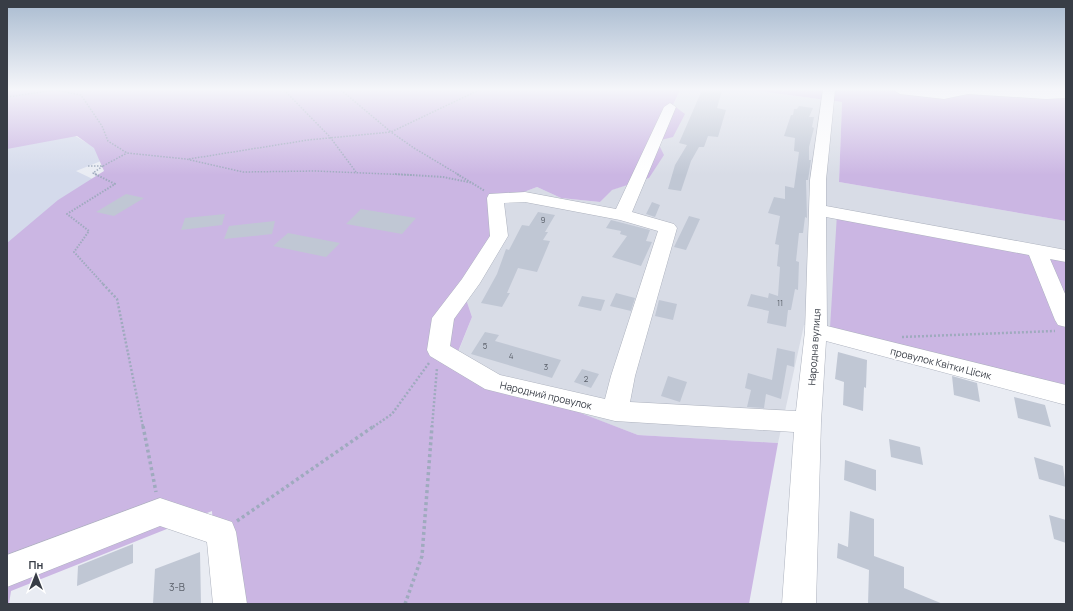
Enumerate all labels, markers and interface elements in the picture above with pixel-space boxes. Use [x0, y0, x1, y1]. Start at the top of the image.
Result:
house number: 9 [541, 214, 546, 225]
house number: 11 [777, 297, 783, 308]
street label: Народна вулиця [804, 308, 824, 386]
house number: 5 [483, 340, 488, 351]
street label: провулок Квітки Цісик [889, 344, 994, 383]
house number: 4 [509, 350, 514, 361]
house number: 3 [544, 361, 548, 372]
house number: 2 [584, 373, 589, 384]
street label: Народний провулок [499, 378, 594, 413]
north arrow [16, 555, 56, 595]
text: Пн [29, 557, 44, 572]
house number: 3-В [169, 580, 185, 594]

